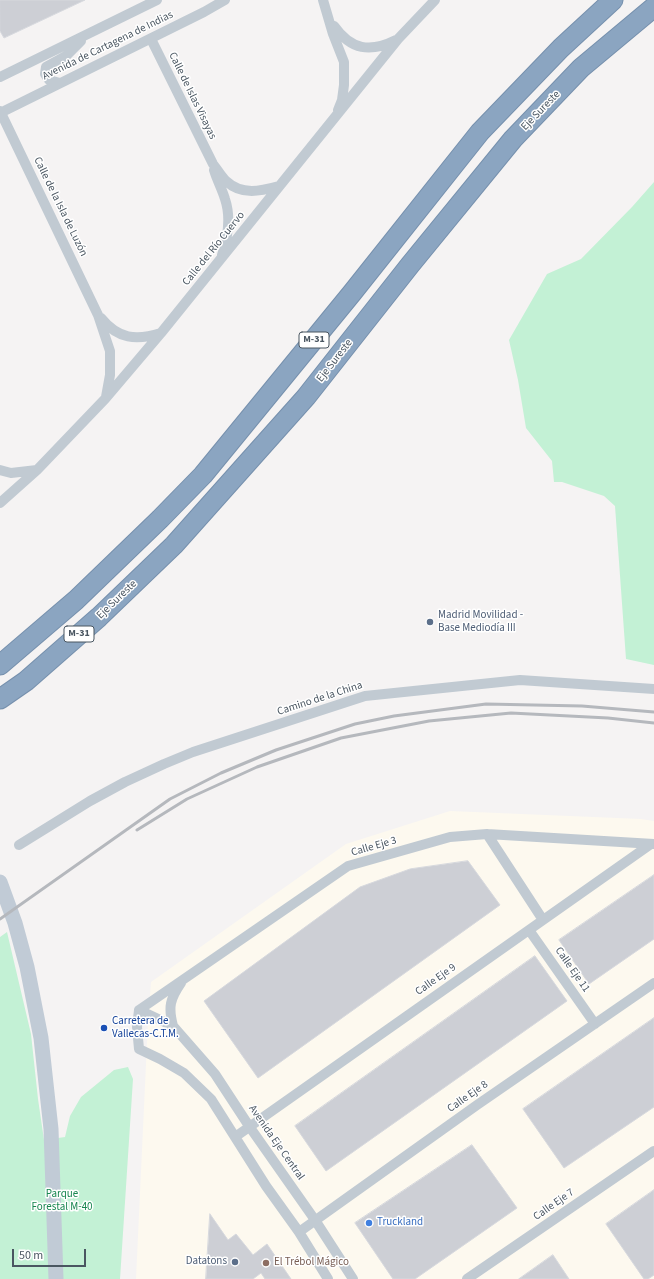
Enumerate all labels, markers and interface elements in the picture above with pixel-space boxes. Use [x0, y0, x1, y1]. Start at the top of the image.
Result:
street label: Avenida de Cartagena de Indias [41, 9, 175, 83]
street label: Calle de Islas Visayas [165, 50, 219, 142]
street label: Eje Sureste [519, 88, 563, 134]
street label: Calle de la Isla de Luzón [30, 155, 90, 259]
street label: Calle del Río Cuervo [180, 209, 248, 289]
road number: M-31 [299, 332, 329, 348]
street label: Eje Sureste [314, 337, 356, 385]
street label: Eje Sureste [94, 578, 140, 622]
place label: Madrid Movilidad - Base Mediodía III [438, 609, 523, 635]
marker: Madrid Movilidad - Base Mediodía III [425, 617, 435, 627]
road number: M-31 [64, 626, 94, 642]
street label: Camino de la China [276, 679, 364, 719]
street label: Calle Eje 3 [350, 834, 398, 860]
street label: Calle Eje 11 [552, 945, 592, 995]
street label: Calle Eje 9 [413, 961, 459, 999]
place label: Carretera de Vallecas-C.T.M. [112, 1015, 179, 1041]
marker: Carretera de Vallecas-C.T.M. [99, 1023, 109, 1033]
street label: Calle Eje 8 [445, 1078, 491, 1116]
street label: Avenida Eje Central [245, 1103, 307, 1183]
street label: Calle Eje 7 [531, 1186, 577, 1224]
park label: Parque Forestal M-40 [31, 1188, 93, 1214]
place label: Truckland [377, 1216, 423, 1230]
marker: Truckland [364, 1218, 374, 1228]
scale bar [14, 1241, 88, 1267]
text: 50 m [19, 1247, 43, 1264]
place label: Datatons [186, 1255, 227, 1269]
place label: El Trébol Mágico [274, 1256, 349, 1270]
marker: Datatons [230, 1257, 240, 1267]
marker: El Trébol Mágico [261, 1258, 271, 1268]

